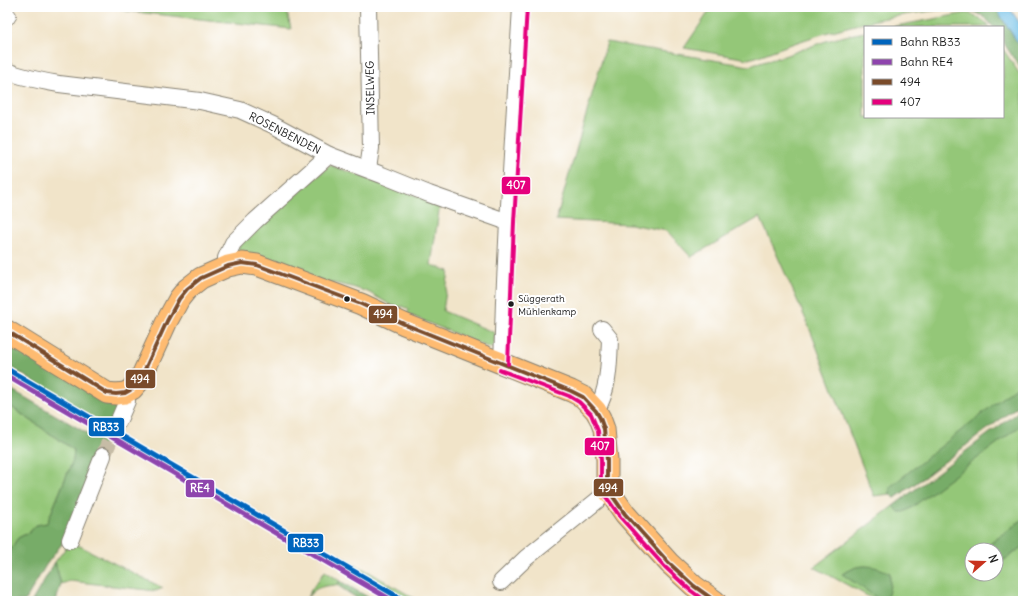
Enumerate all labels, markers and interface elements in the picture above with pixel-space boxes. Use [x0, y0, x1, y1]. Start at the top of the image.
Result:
legend [864, 26, 1004, 118]
text: Bahn RB33 [900, 34, 961, 49]
text: Bahn RE4 [900, 54, 953, 69]
street label: INSELWEG [363, 61, 377, 115]
text: 494 [900, 74, 921, 89]
text: 407 [900, 94, 921, 109]
street label: ROSENBENDEN [247, 109, 323, 157]
line badge: 407 [501, 176, 531, 195]
text: 407 [507, 178, 526, 192]
place label: Süggerath Mühlenkamp [518, 292, 577, 318]
unlabelled marker [342, 294, 352, 304]
marker: Süggerath Mühlenkamp [506, 299, 516, 309]
line badge: 494 [368, 305, 398, 324]
text: 494 [373, 307, 393, 321]
line badge: 494 [125, 369, 156, 389]
text: 494 [130, 372, 150, 386]
line badge: RB33 [88, 417, 125, 437]
text: RB33 [93, 420, 119, 434]
line badge: 407 [584, 437, 615, 456]
text: 407 [591, 439, 610, 453]
line badge: 494 [593, 478, 624, 497]
line badge: RE4 [185, 479, 215, 498]
text: RE4 [190, 481, 211, 495]
text: 494 [598, 481, 618, 495]
line badge: RB33 [287, 533, 324, 553]
text: RB33 [293, 536, 319, 550]
north arrow [964, 542, 1004, 582]
text: N [986, 553, 1001, 565]

